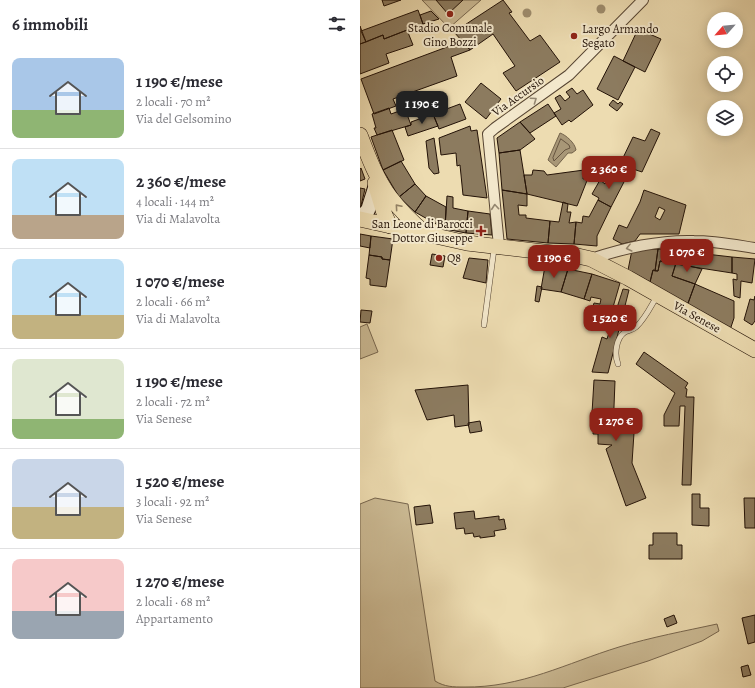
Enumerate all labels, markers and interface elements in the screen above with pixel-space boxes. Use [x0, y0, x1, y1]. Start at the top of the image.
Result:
marker: Stadio Comunale Gino Bozzi [445, 9, 455, 19]
north arrow [707, 12, 743, 48]
map controls [707, 12, 743, 136]
text: 6 immobili [12, 13, 88, 36]
icon: filters [326, 13, 348, 35]
place label: Stadio Comunale Gino Bozzi [408, 20, 492, 50]
place label: Largo Armando Segato [582, 21, 659, 51]
marker: Largo Armando Segato [569, 31, 579, 41]
button: locate [707, 56, 743, 92]
text: 1 190 €/mese [136, 70, 223, 93]
street label: Via Accursio [488, 72, 547, 120]
icon: home [44, 74, 92, 122]
pin: 1 190 € [385, 91, 459, 125]
text: 2 locali · 70 m² [136, 93, 210, 110]
text: 1 190 € [405, 95, 439, 112]
one-way arrow [529, 98, 536, 105]
button: layers [707, 100, 743, 136]
text: Via del Gelsomino [136, 110, 231, 127]
pin: 2 360 € [572, 156, 646, 190]
text: 2 360 € [591, 160, 627, 177]
text: 2 360 €/mese [136, 170, 226, 193]
icon: home [44, 175, 92, 223]
text: 4 locali · 144 m² [136, 193, 214, 210]
one-way arrow [395, 204, 403, 212]
one-way arrow [491, 204, 500, 210]
text: Via di Malavolta [136, 210, 220, 227]
place label: San Leone di Barocci Dottor Giuseppe [372, 216, 473, 246]
marker: San Leone di Barocci Dottor Giuseppe [476, 226, 486, 236]
pin: 1 070 € [650, 239, 724, 273]
one-way arrow [626, 243, 633, 252]
text: 1 070 € [669, 243, 705, 260]
pin: 1 190 € [517, 245, 591, 279]
text: 1 190 € [537, 249, 571, 266]
place label: Q8 [447, 250, 461, 266]
marker: Q8 [434, 253, 444, 263]
text: 1 070 €/mese [136, 270, 225, 293]
icon: home [44, 275, 92, 323]
text: 2 locali · 66 m² [136, 293, 210, 310]
street label: Via Senese [670, 297, 724, 337]
pin: 1 520 € [573, 305, 647, 339]
text: 1 520 € [592, 309, 628, 326]
text: Via di Malavolta [136, 310, 220, 327]
text: 1 190 €/mese [136, 370, 223, 393]
icon: home [44, 375, 92, 423]
text: 2 locali · 72 m² [136, 393, 210, 410]
pin: 1 270 € [579, 408, 653, 442]
text: Via Senese [136, 410, 192, 427]
text: 1 270 € [598, 412, 634, 429]
text: 1 520 €/mese [136, 470, 224, 493]
icon: home [44, 475, 92, 523]
text: 3 locali · 92 m² [136, 493, 209, 510]
text: Via Senese [136, 510, 192, 527]
text: 1 270 €/mese [136, 570, 224, 593]
icon: home [44, 575, 92, 623]
text: 2 locali · 68 m² [136, 593, 210, 610]
text: Appartamento [136, 610, 213, 627]

